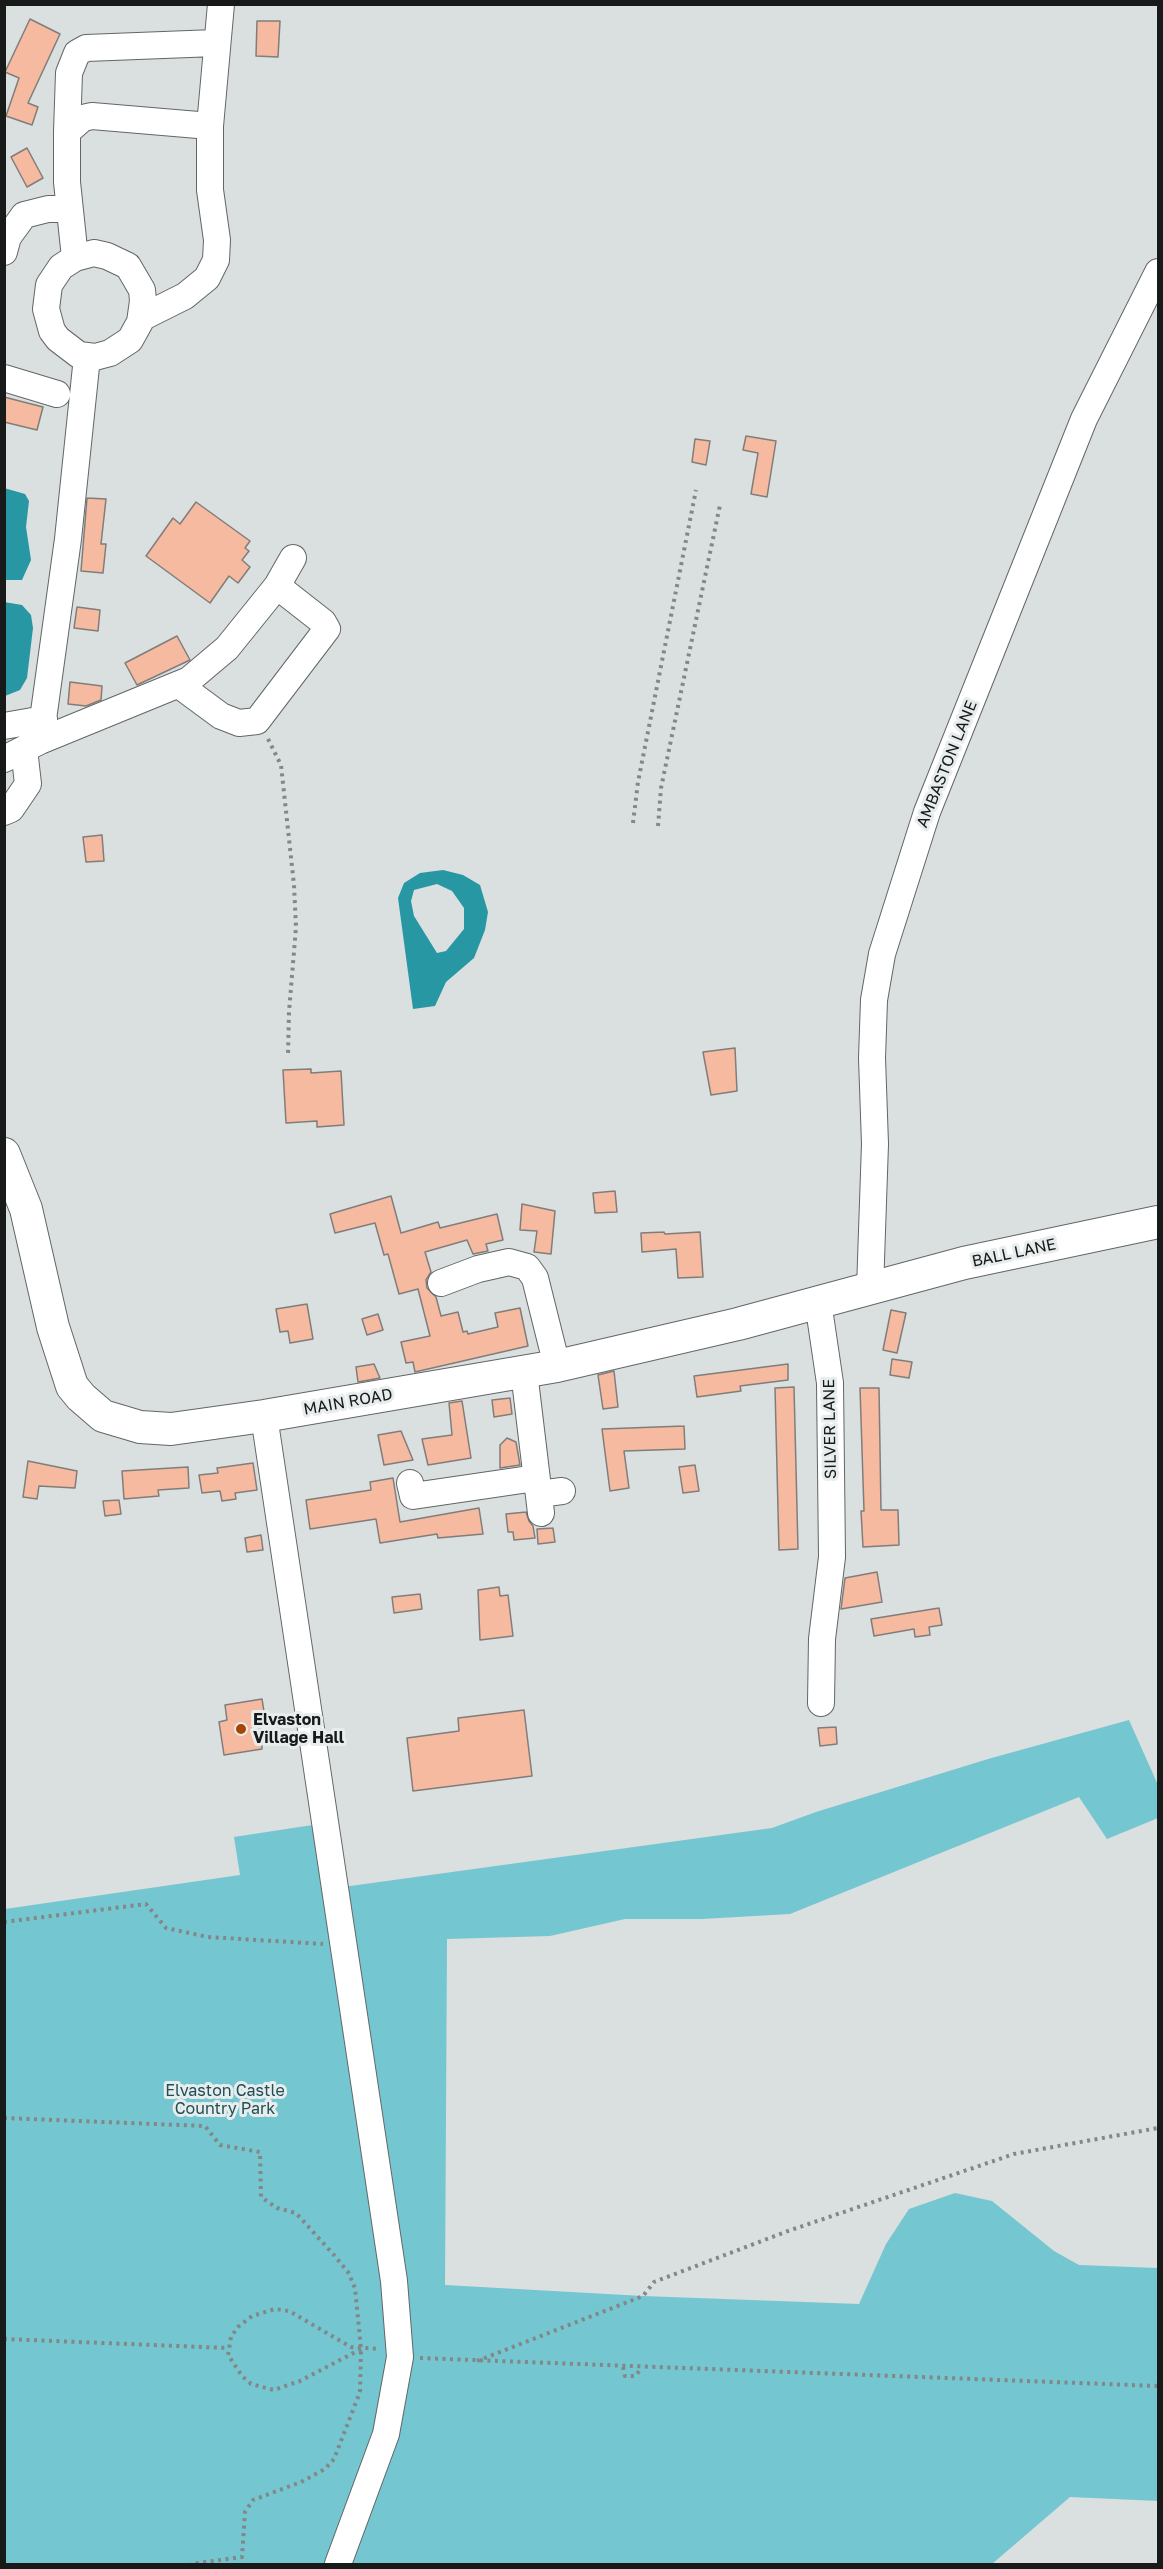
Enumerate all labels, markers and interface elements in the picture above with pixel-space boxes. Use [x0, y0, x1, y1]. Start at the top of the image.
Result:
street label: AMBASTON LANE [913, 698, 981, 830]
street label: BALL LANE [970, 1235, 1058, 1271]
street label: SILVER LANE [820, 1379, 840, 1479]
street label: MAIN ROAD [302, 1385, 394, 1419]
place label: Elvaston Village Hall [253, 1710, 344, 1748]
marker: Elvaston Village Hall [234, 1722, 248, 1736]
park label: Elvaston Castle Country Park [165, 2081, 285, 2119]

